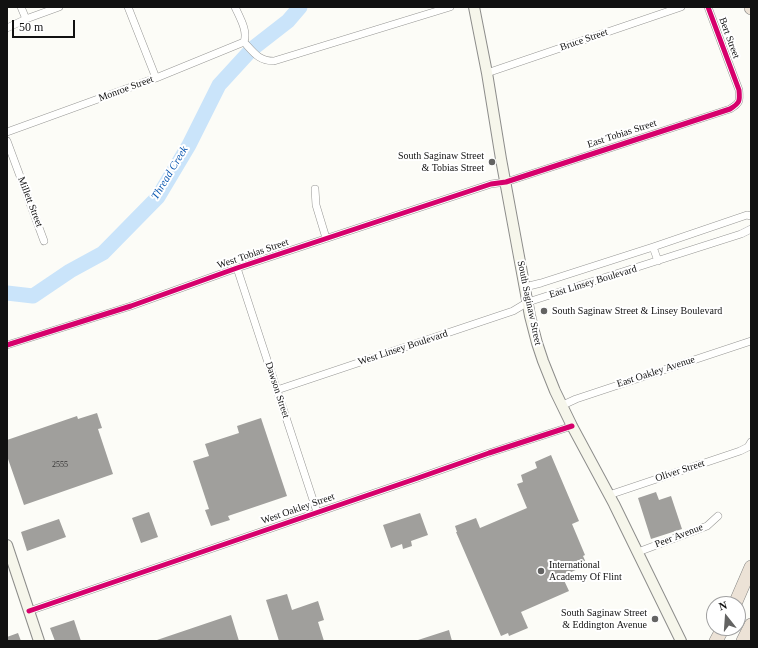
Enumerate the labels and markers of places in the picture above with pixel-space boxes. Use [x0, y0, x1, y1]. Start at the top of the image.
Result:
place label: South Saginaw Street & Tobias Street [398, 150, 484, 174]
marker: South Saginaw Street & Tobias Street [487, 157, 497, 167]
place label: South Saginaw Street & Linsey Boulevard [552, 305, 722, 317]
marker: South Saginaw Street & Linsey Boulevard [539, 306, 549, 316]
place label: International Academy Of Flint [549, 559, 622, 582]
marker: International Academy Of Flint [536, 566, 546, 576]
place label: South Saginaw Street & Eddington Avenue [561, 607, 647, 630]
marker: South Saginaw Street & Eddington Avenue [650, 614, 660, 624]

